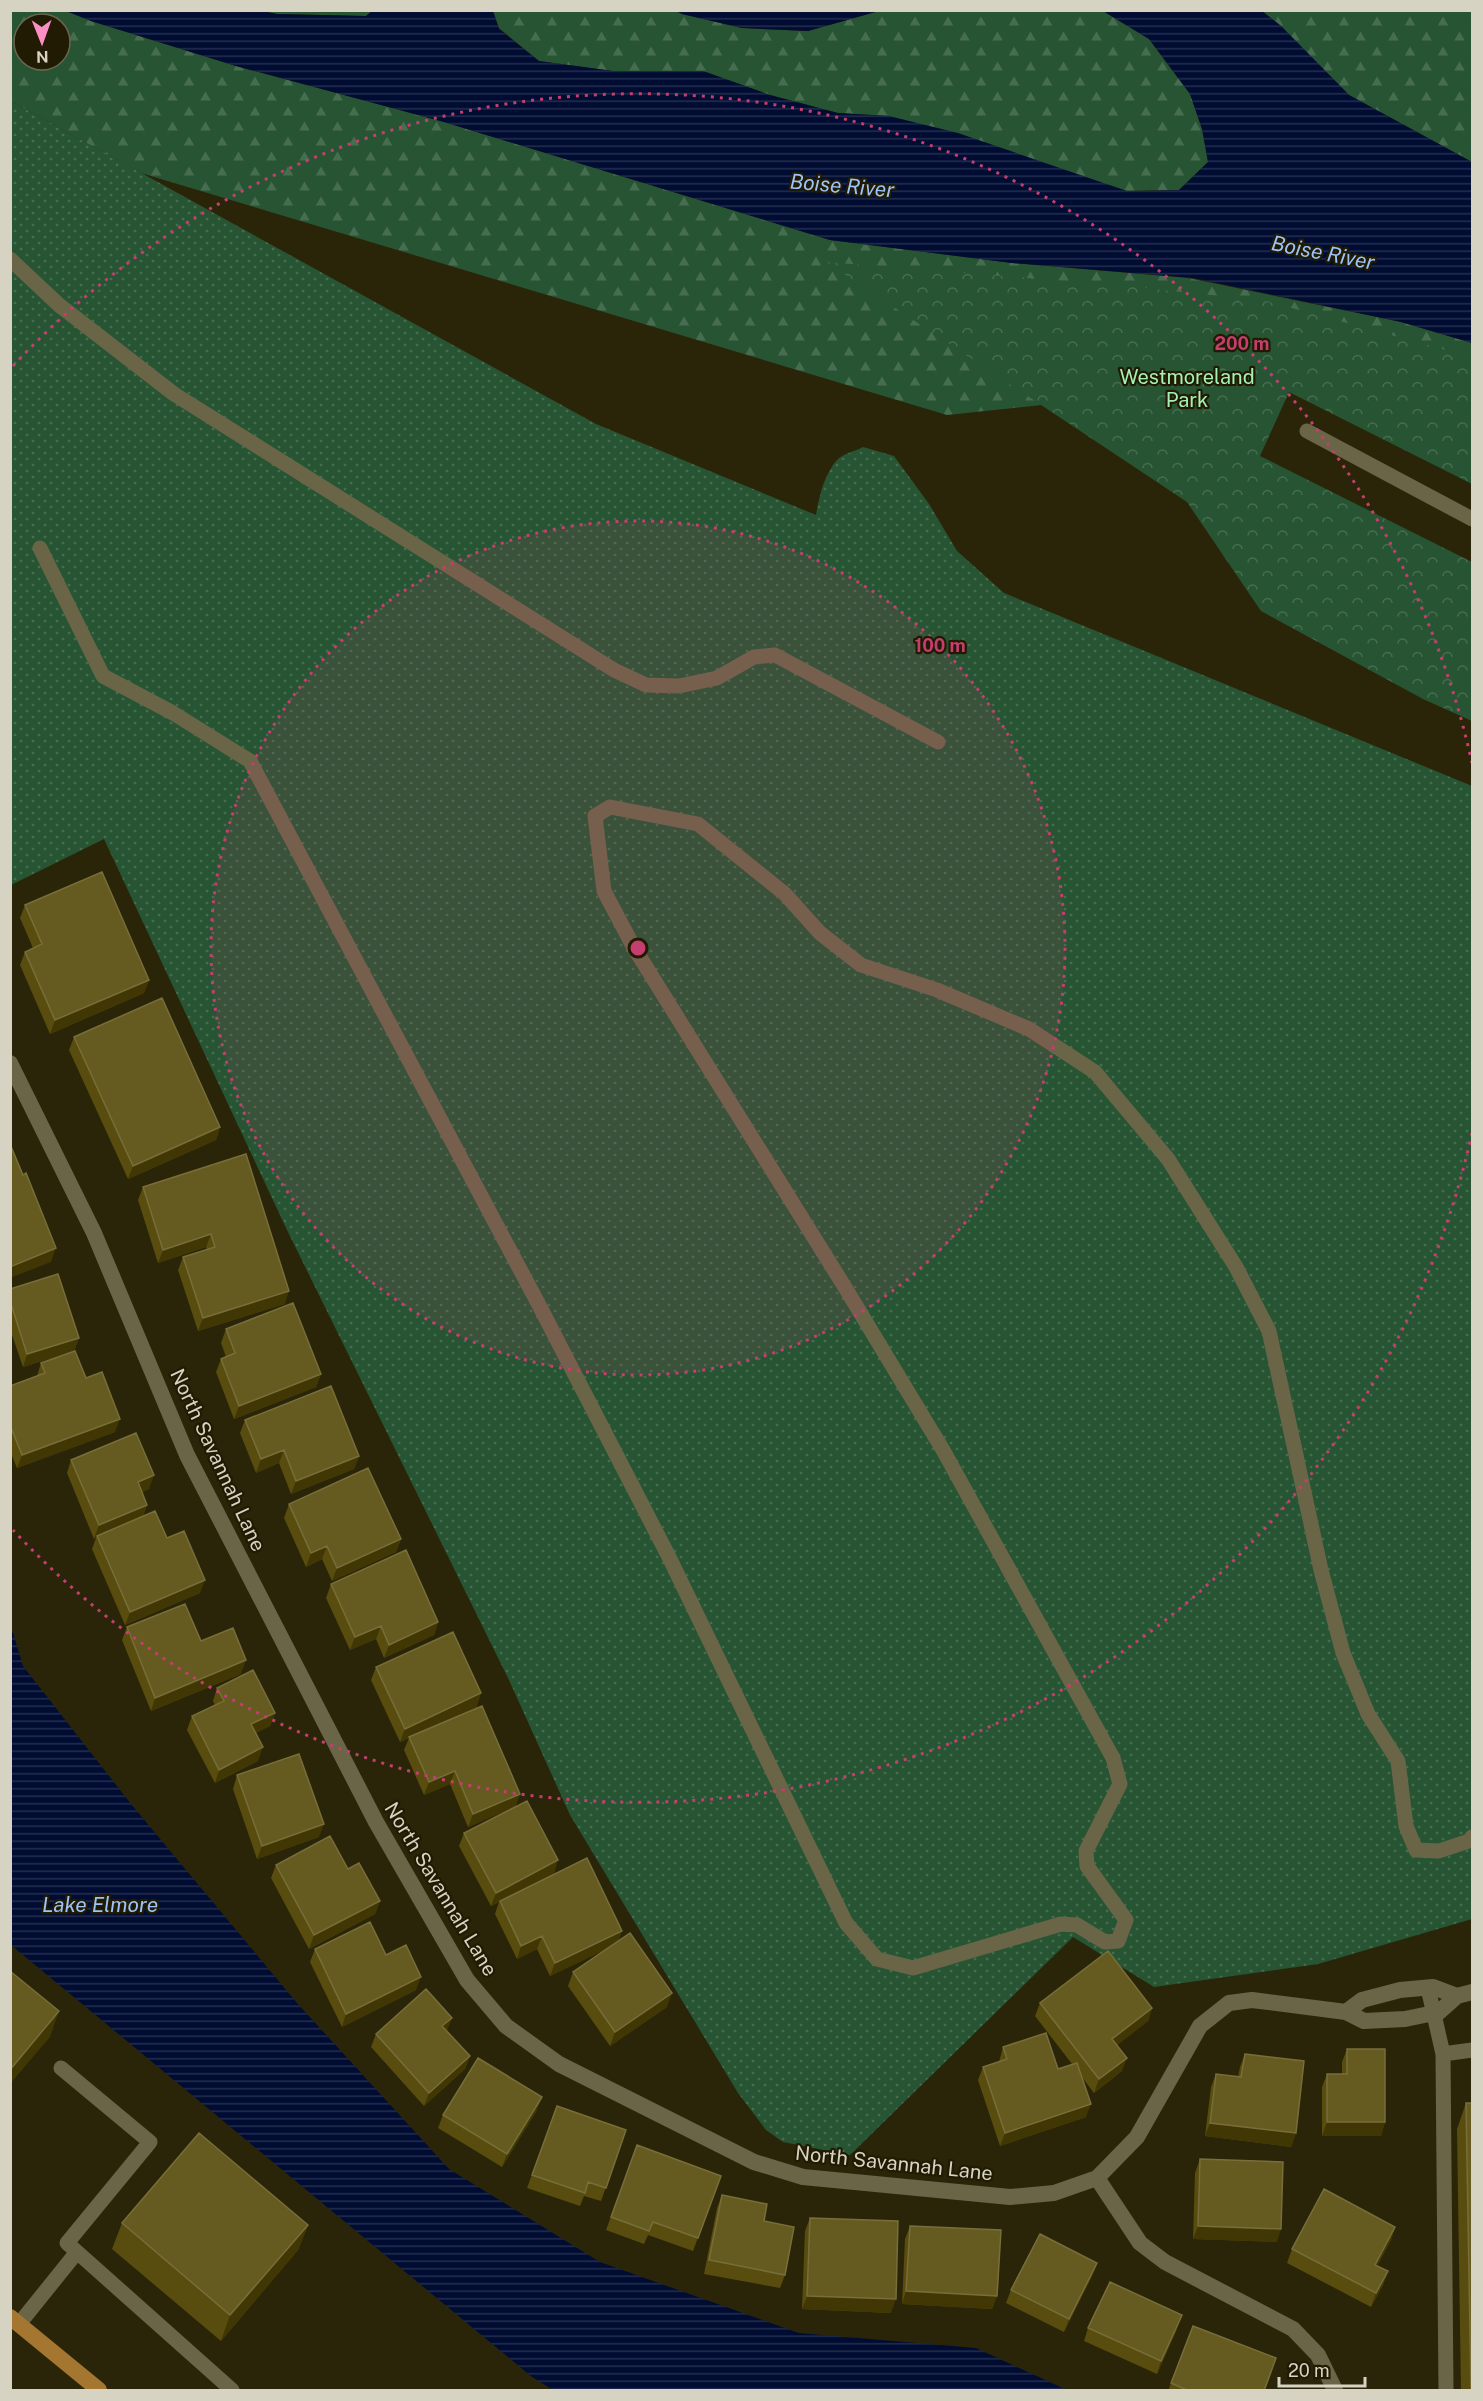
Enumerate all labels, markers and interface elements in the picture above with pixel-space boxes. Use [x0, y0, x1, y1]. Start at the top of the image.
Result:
north arrow [12, 12, 72, 72]
text: N [36, 47, 49, 66]
water label: Boise River [789, 168, 896, 203]
water label: Boise River [1269, 230, 1378, 275]
text: 200 m [1215, 333, 1269, 354]
park label: Westmoreland Park [1119, 365, 1255, 412]
text: 100 m [914, 635, 966, 656]
centre of rings [628, 938, 648, 958]
street label: North Savannah Lane [165, 1365, 271, 1555]
street label: North Savannah Lane [380, 1798, 502, 1980]
water label: Lake Elmore [42, 1892, 158, 1917]
street label: North Savannah Lane [794, 2141, 994, 2185]
scale bar [1279, 2350, 1364, 2388]
text: 20 m [1288, 2360, 1330, 2381]

